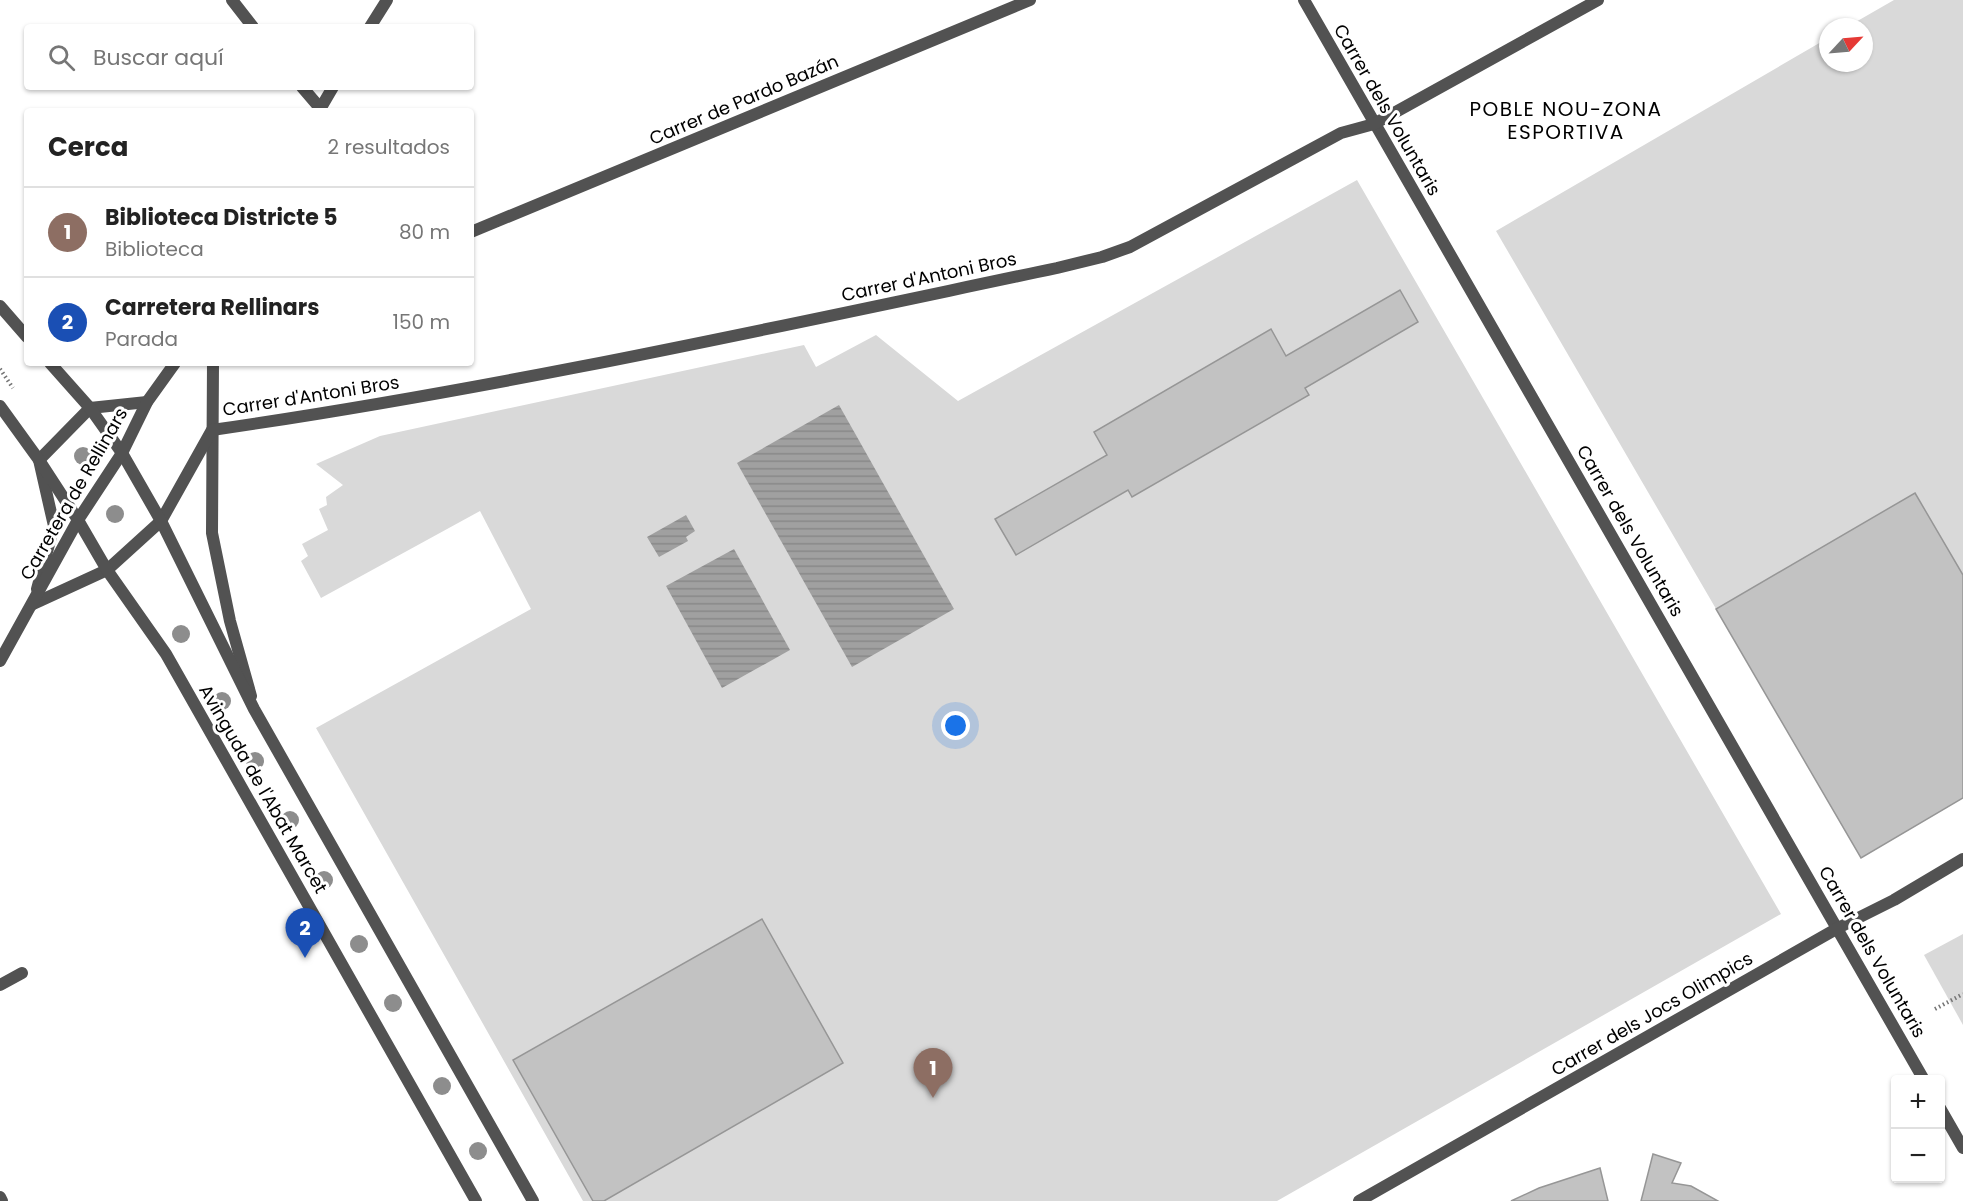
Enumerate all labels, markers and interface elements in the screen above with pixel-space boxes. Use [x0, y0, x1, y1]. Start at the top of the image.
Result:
north arrow [1819, 18, 1873, 72]
street label: Carrer dels Voluntaris [1328, 19, 1447, 200]
search box [24, 24, 474, 90]
icon: search [45, 41, 78, 74]
text: Buscar aquí [93, 42, 224, 73]
street label: Carrer de Pardo Bazán [645, 48, 842, 151]
district label: POBLE NOU-ZONA ESPORTIVA [1469, 95, 1663, 146]
text: Cerca [48, 129, 128, 165]
text: 2 resultados [328, 133, 450, 161]
text: Biblioteca Districte 5 [105, 202, 338, 233]
text: 1 [64, 218, 71, 246]
text: 80 m [399, 218, 450, 246]
text: Biblioteca [105, 235, 204, 263]
street label: Carrer d'Antoni Bros [839, 246, 1019, 307]
text: Carretera Rellinars [105, 292, 319, 323]
text: 2 [62, 308, 73, 336]
text: 150 m [393, 308, 450, 336]
text: Parada [105, 325, 178, 353]
street label: Carrer d'Antoni Bros [221, 369, 401, 422]
street label: Carretera de Rellinars [14, 403, 133, 585]
street label: Carrer dels Voluntaris [1571, 440, 1690, 621]
street label: Avinguda de l'Abat Marcet [193, 680, 334, 898]
your location [941, 711, 970, 740]
street label: Carrer dels Voluntaris [1813, 861, 1932, 1042]
pin: 2 [286, 908, 324, 958]
street label: Carrer dels Jocs Olimpics [1546, 946, 1757, 1082]
pin: 1 [914, 1048, 952, 1098]
map controls [1891, 1075, 1945, 1183]
button: + [1891, 1075, 1945, 1129]
button: − [1891, 1129, 1945, 1183]

